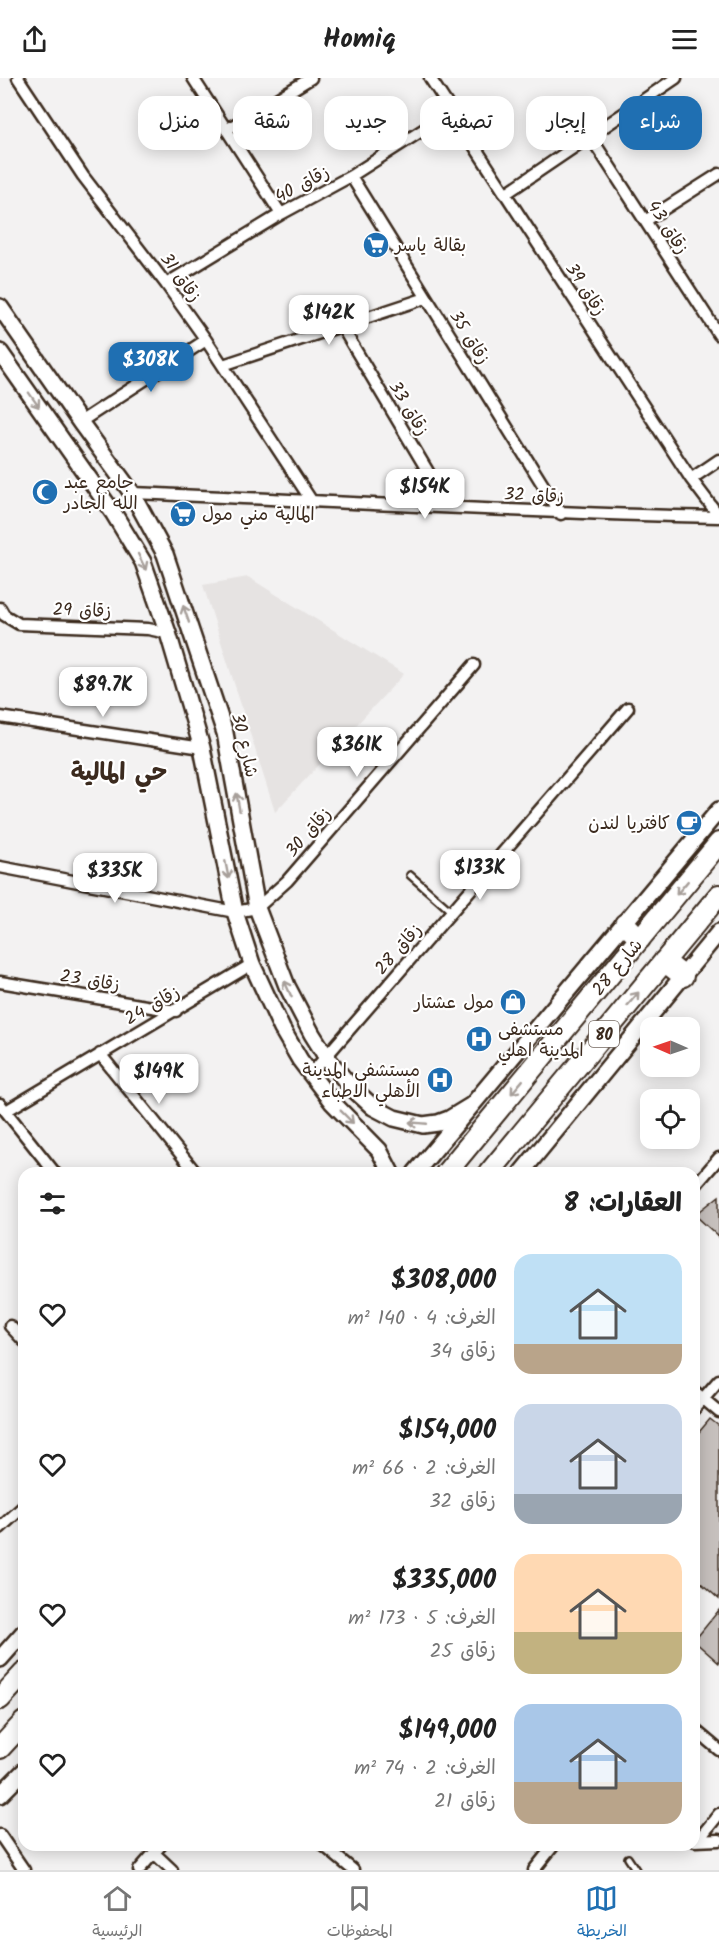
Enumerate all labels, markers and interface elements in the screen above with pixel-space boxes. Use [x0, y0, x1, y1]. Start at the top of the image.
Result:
text: Homiq [323, 18, 396, 61]
icon: share [18, 23, 51, 56]
icon: menu [668, 23, 701, 56]
chip: منزل [138, 96, 221, 150]
chip: شقة [233, 96, 312, 150]
chip: جديد [324, 96, 408, 150]
chip: تصفية [420, 96, 514, 150]
chip: إيجار [526, 96, 607, 150]
chip: شراء [619, 96, 702, 150]
street label: زقاق 40 [270, 159, 335, 212]
street label: زقاق 43 [638, 195, 695, 261]
supermarket icon: بقالة ياسر [361, 230, 391, 260]
place label: بقالة ياسر [393, 232, 466, 261]
street label: زقاق 31 [152, 247, 208, 309]
street label: زقاق 39 [557, 257, 613, 322]
pin: $142K [287, 295, 371, 346]
text: $142K [303, 298, 355, 330]
street label: زقاق 35 [441, 305, 497, 371]
pin: $308K [109, 342, 193, 393]
text: $308K [123, 345, 179, 377]
street label: زقاق 33 [380, 376, 436, 442]
one-way arrow [28, 391, 40, 407]
place label: جامع عبد الله الجادر [62, 469, 138, 519]
pin: $154K [383, 469, 467, 520]
text: $154K [400, 472, 450, 504]
mosque icon: جامع عبد الله الجادر [30, 477, 60, 507]
street label: زقاق 32 [503, 480, 565, 513]
supermarket icon: المالية مني مول [168, 499, 198, 529]
place label: المالية مني مول [202, 501, 315, 530]
one-way arrow [137, 552, 149, 570]
street label: زقاق 29 [52, 596, 112, 627]
one-way arrow [179, 605, 190, 624]
pin: $89.7K [54, 667, 152, 718]
text: $89.7K [73, 670, 133, 702]
street label: شارع 30 [222, 710, 265, 780]
pin: $361K [315, 727, 399, 778]
text: $361K [331, 730, 383, 762]
district label: حي المالية [71, 754, 167, 793]
one-way arrow [232, 792, 243, 812]
street label: زقاق 30 [279, 801, 339, 865]
cafe icon: كافتريا لندن [674, 808, 704, 838]
place label: كافتريا لندن [588, 810, 670, 839]
pin: $133K [438, 850, 522, 901]
pin: $335K [73, 853, 157, 904]
text: $133K [454, 853, 506, 885]
text: $335K [87, 856, 143, 888]
one-way arrow [222, 860, 233, 880]
one-way arrow [675, 880, 688, 896]
street label: زقاق 28 [368, 918, 430, 982]
street label: شارع 28 [585, 933, 651, 1003]
street label: زقاق 23 [58, 962, 122, 1001]
street label: زقاق 24 [120, 979, 186, 1034]
one-way arrow [282, 981, 293, 999]
shop icon: مول عشتار [498, 987, 528, 1017]
place label: مول عشتار [412, 989, 494, 1018]
one-way arrow [626, 991, 639, 1007]
place label: مستشفى المدينة اهلي [498, 1016, 584, 1066]
north arrow [640, 1017, 700, 1077]
map controls [640, 1017, 700, 1149]
road number: 80 [589, 1021, 619, 1047]
hospital icon: مستشفى المدينة اهلي [464, 1024, 494, 1054]
pin: $149K [117, 1054, 201, 1105]
text: $149K [134, 1057, 184, 1089]
place label: مستشفى المدينة الأهلي الاطباء [303, 1057, 420, 1107]
hospital icon: مستشفى المدينة الأهلي الاطباء [425, 1065, 455, 1095]
one-way arrow [510, 1079, 524, 1094]
button: locate [640, 1089, 700, 1149]
one-way arrow [340, 1110, 355, 1125]
one-way arrow [409, 1117, 428, 1128]
text: العقارات: 8 [563, 1183, 682, 1225]
icon: filters [36, 1187, 69, 1220]
text: $308,000 [391, 1260, 496, 1302]
icon: home [562, 1278, 634, 1350]
icon: heart [36, 1298, 69, 1331]
text: الغرف: 4 · 140 m² [348, 1303, 496, 1335]
text: زقاق 34 [430, 1336, 496, 1368]
text: $154,000 [399, 1410, 496, 1452]
icon: home [562, 1428, 634, 1500]
icon: heart [36, 1448, 69, 1481]
text: الغرف: 2 · 66 m² [352, 1453, 496, 1485]
text: زقاق 32 [429, 1486, 496, 1518]
text: $335,000 [392, 1560, 496, 1602]
icon: home [562, 1578, 634, 1650]
icon: heart [36, 1598, 69, 1631]
text: الغرف: 5 · 173 m² [348, 1603, 496, 1635]
text: زقاق 25 [430, 1636, 496, 1668]
text: $149,000 [399, 1710, 496, 1752]
icon: home [562, 1728, 634, 1800]
icon: heart [36, 1748, 69, 1781]
text: الغرف: 2 · 74 m² [354, 1753, 496, 1785]
text: زقاق 21 [434, 1786, 496, 1818]
tab: الرئيسية [92, 1882, 142, 1945]
tab: المحفوظات [327, 1882, 393, 1945]
tab: الخريطة [577, 1882, 627, 1945]

